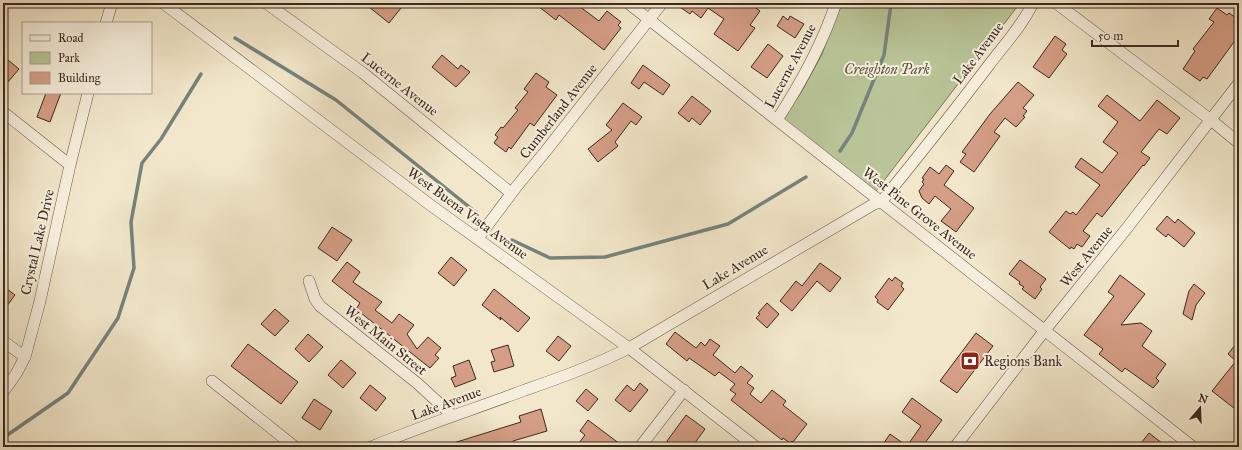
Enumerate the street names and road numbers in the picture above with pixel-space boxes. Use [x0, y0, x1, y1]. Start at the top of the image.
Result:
street label: Lake Avenue [949, 19, 1007, 88]
street label: Lucerne Avenue [761, 21, 820, 111]
street label: Lucerne Avenue [358, 49, 442, 120]
street label: Cumberland Avenue [516, 60, 601, 162]
street label: West Buena Vista Avenue [404, 164, 532, 263]
street label: West Pine Grove Avenue [859, 164, 980, 263]
street label: Crystal Lake Drive [17, 187, 58, 297]
street label: West Avenue [1057, 222, 1116, 290]
street label: Lake Avenue [699, 241, 771, 294]
street label: West Main Street [341, 302, 430, 379]
street label: Lake Avenue [409, 383, 484, 424]

